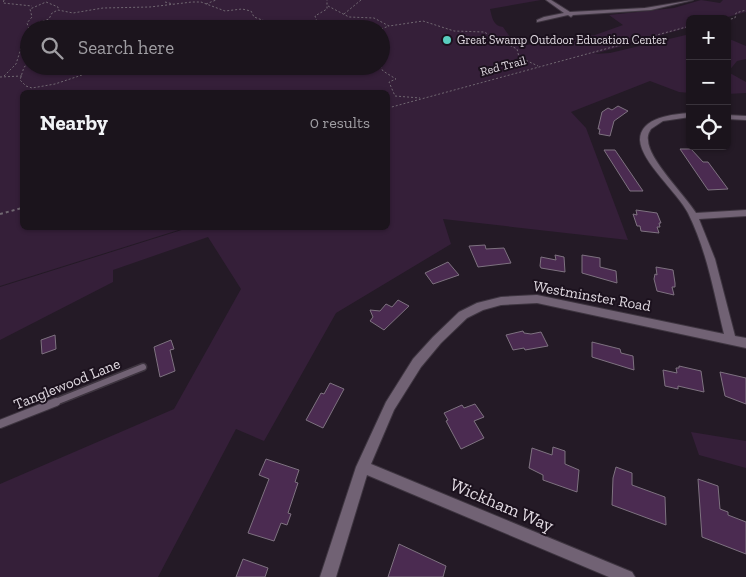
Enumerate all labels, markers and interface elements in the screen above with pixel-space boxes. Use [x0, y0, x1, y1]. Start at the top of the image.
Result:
map controls [686, 15, 731, 150]
button: + [686, 15, 731, 60]
search box [20, 20, 390, 75]
place label: Great Swamp Outdoor Education Center [457, 33, 667, 47]
icon: search [38, 34, 66, 62]
marker: Great Swamp Outdoor Education Center [441, 34, 453, 46]
text: Search here [78, 36, 174, 59]
street label: Red Trail [479, 53, 527, 79]
button: − [686, 60, 731, 105]
button: locate [686, 105, 731, 150]
text: Nearby [40, 110, 108, 135]
text: 0 results [310, 113, 370, 132]
street label: Westminster Road [532, 277, 653, 315]
street label: Tanglewood Lane [11, 354, 123, 414]
street label: Wickham Way [447, 473, 558, 537]

